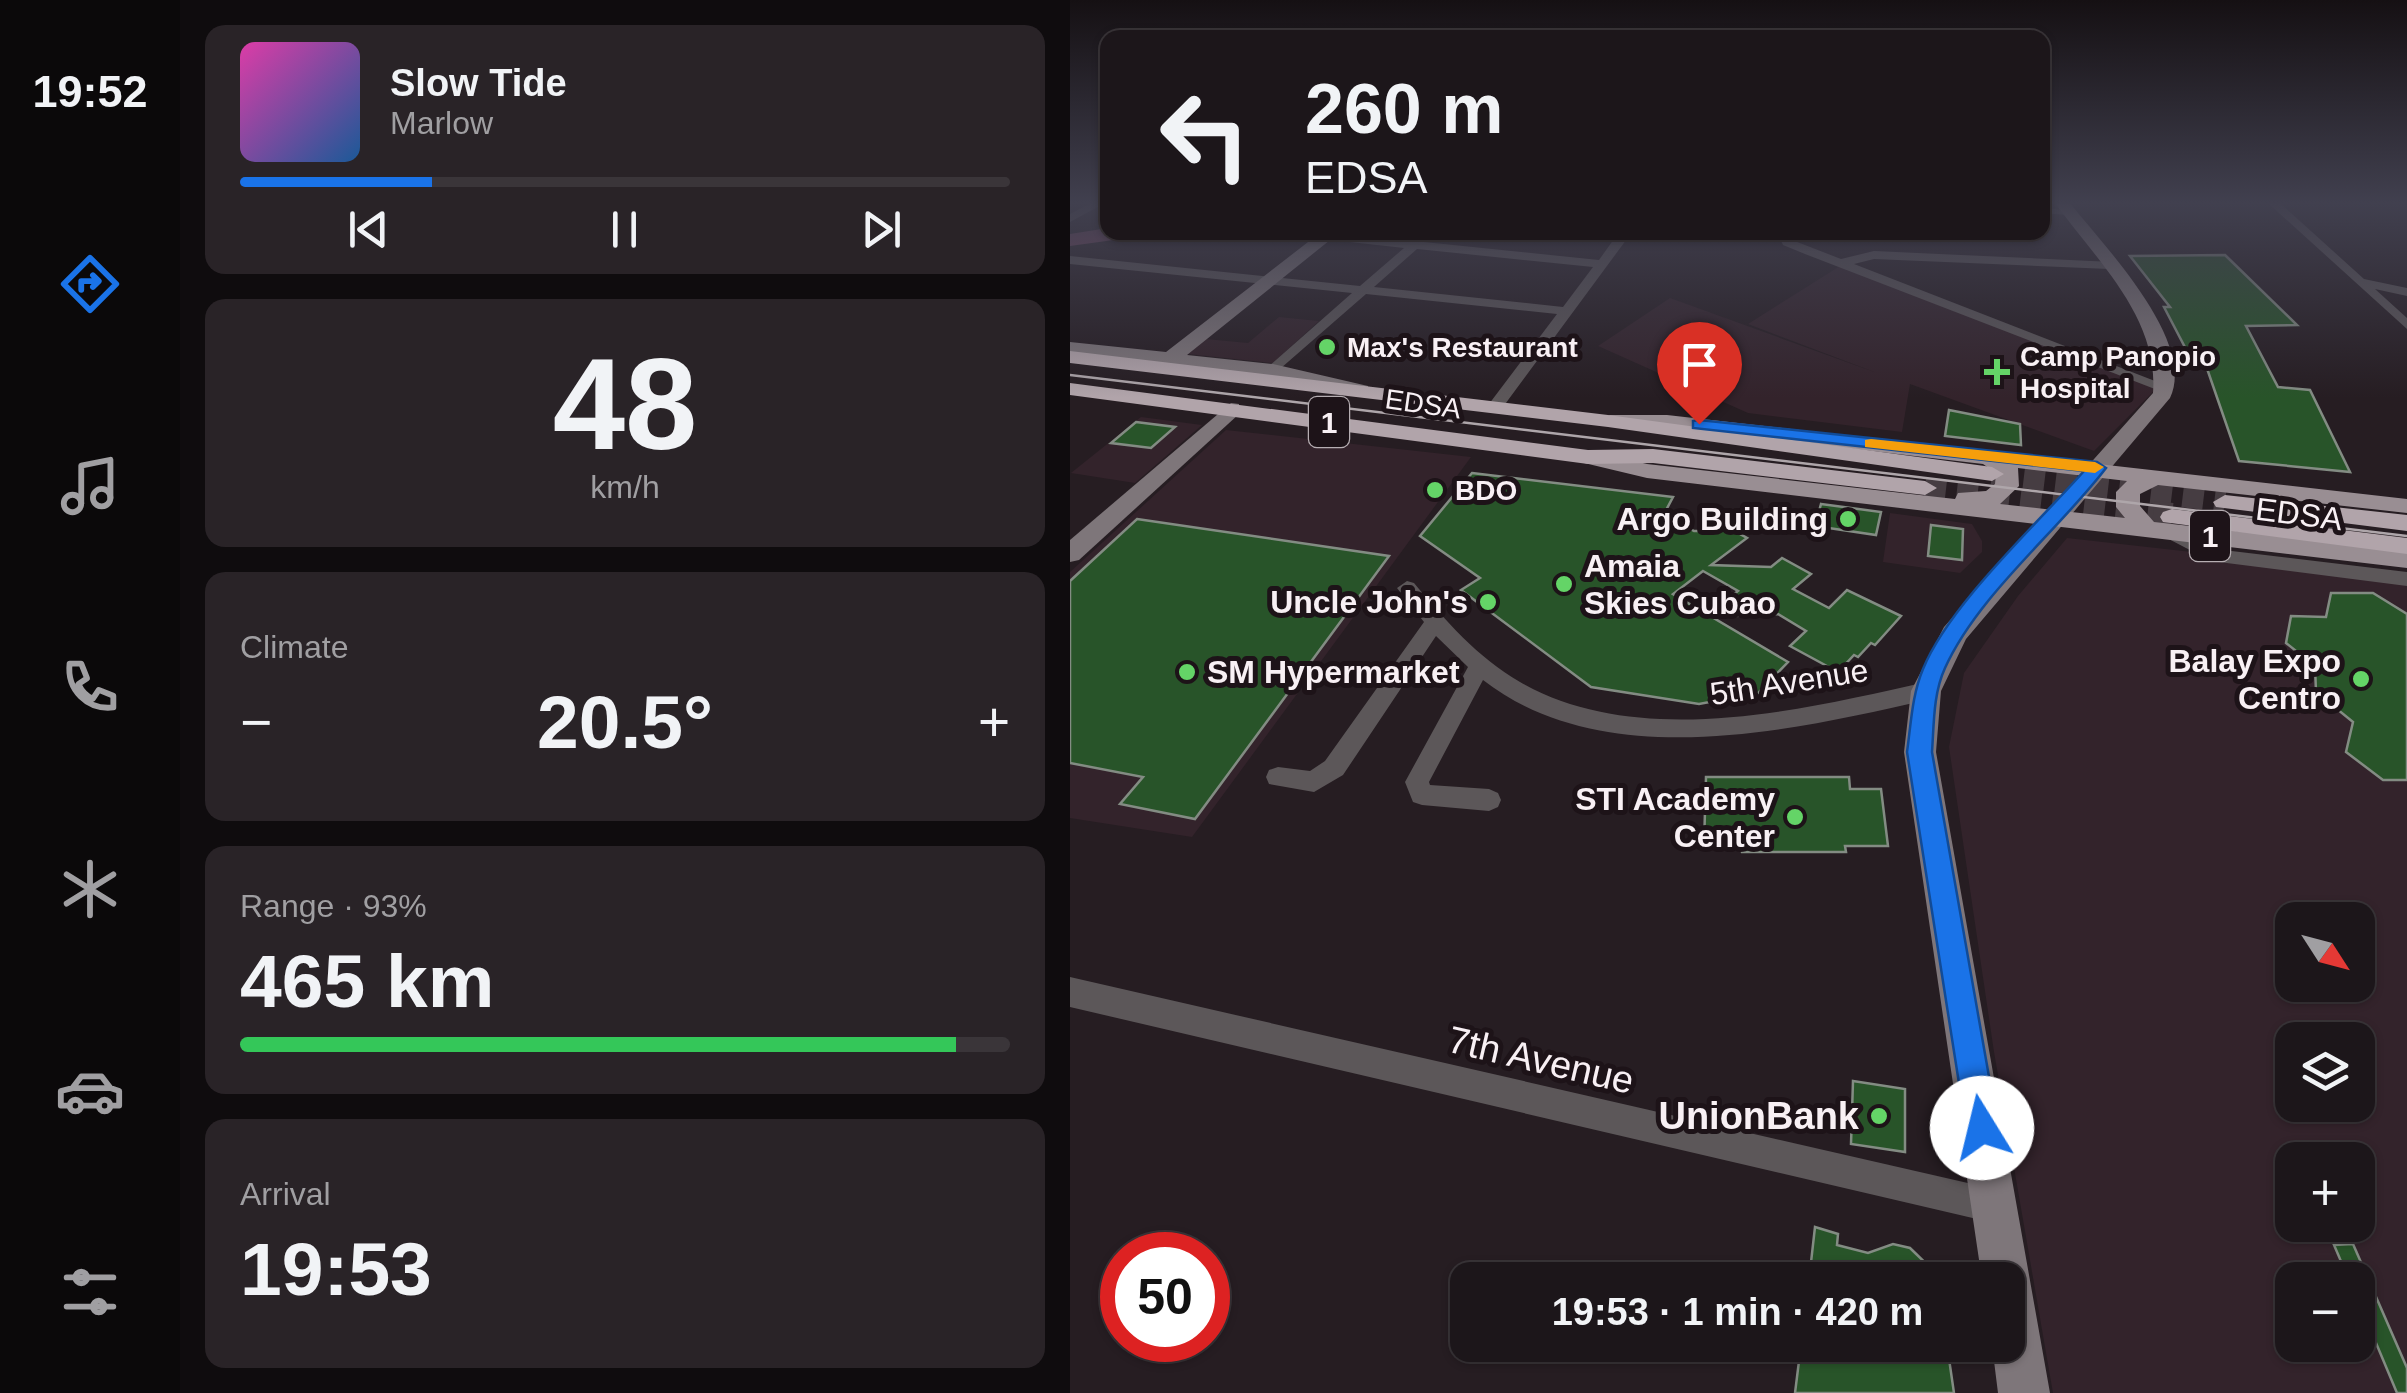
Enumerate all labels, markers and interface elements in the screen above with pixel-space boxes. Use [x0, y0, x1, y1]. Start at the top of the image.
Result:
text: Slow Tide [390, 62, 567, 104]
text: 19:52 [32, 66, 148, 117]
icon: left [1140, 70, 1270, 200]
text: 260 m [1305, 70, 1503, 148]
text: Marlow [390, 105, 493, 141]
text: EDSA [1305, 152, 1428, 203]
icon: previous [341, 202, 396, 257]
icon: pause [597, 202, 652, 257]
icon: next [854, 202, 909, 257]
icon: directions [55, 249, 125, 319]
pin [1657, 322, 1742, 425]
text: 48 [553, 331, 697, 477]
place label: Max's Restaurant [1347, 332, 1578, 363]
marker: Max's Restaurant [1316, 336, 1338, 358]
icon: arrive [1672, 337, 1727, 392]
place label: Camp Panopio Hospital [2020, 341, 2216, 404]
marker: Camp Panopio Hospital [1984, 359, 2010, 385]
street label: EDSA [1383, 383, 1463, 425]
road number: 1 [1309, 397, 1349, 447]
icon: music [55, 451, 125, 521]
text: km/h [590, 469, 660, 505]
place label: BDO [1455, 475, 1517, 506]
marker: BDO [1424, 479, 1446, 501]
street label: EDSA [2254, 491, 2345, 537]
place label: Argo Building [1616, 501, 1828, 537]
marker: Argo Building [1837, 508, 1859, 530]
road number: 1 [2190, 511, 2230, 561]
place label: Amaia Skies Cubao [1584, 548, 1776, 621]
marker: Amaia Skies Cubao [1553, 573, 1575, 595]
place label: Uncle John's [1270, 584, 1468, 620]
marker: Uncle John's [1477, 591, 1499, 613]
text: Climate [240, 629, 348, 665]
place label: Balay Expo Centro [2168, 643, 2341, 716]
icon: phone [55, 652, 125, 722]
street label: 5th Avenue [1707, 652, 1871, 712]
place label: SM Hypermarket [1207, 654, 1460, 690]
marker: SM Hypermarket [1176, 661, 1198, 683]
marker: Balay Expo Centro [2350, 668, 2372, 690]
text: 20.5° [537, 680, 713, 764]
text: − [240, 691, 272, 753]
text: + [978, 691, 1010, 753]
place label: STI Academy Center [1575, 781, 1775, 854]
marker: STI Academy Center [1784, 806, 1806, 828]
icon: climate [55, 854, 125, 924]
text: Range · 93% [240, 888, 427, 924]
north arrow [2275, 902, 2375, 1002]
map controls [2275, 902, 2375, 1362]
text: 465 km [240, 939, 494, 1023]
street label: 7th Avenue [1444, 1018, 1638, 1102]
button: layers [2275, 1022, 2375, 1122]
icon: car [55, 1056, 125, 1126]
position arrow [1930, 1076, 2034, 1180]
place label: UnionBank [1658, 1095, 1860, 1137]
marker: UnionBank [1868, 1105, 1890, 1127]
button: + [2275, 1142, 2375, 1242]
text: Arrival [240, 1176, 331, 1212]
text: 19:53 [240, 1227, 432, 1311]
speed limit sign: 50 [1100, 1232, 1230, 1362]
icon: filters [55, 1257, 125, 1327]
button: − [2275, 1262, 2375, 1362]
text: 19:53 · 1 min · 420 m [1552, 1291, 1923, 1333]

